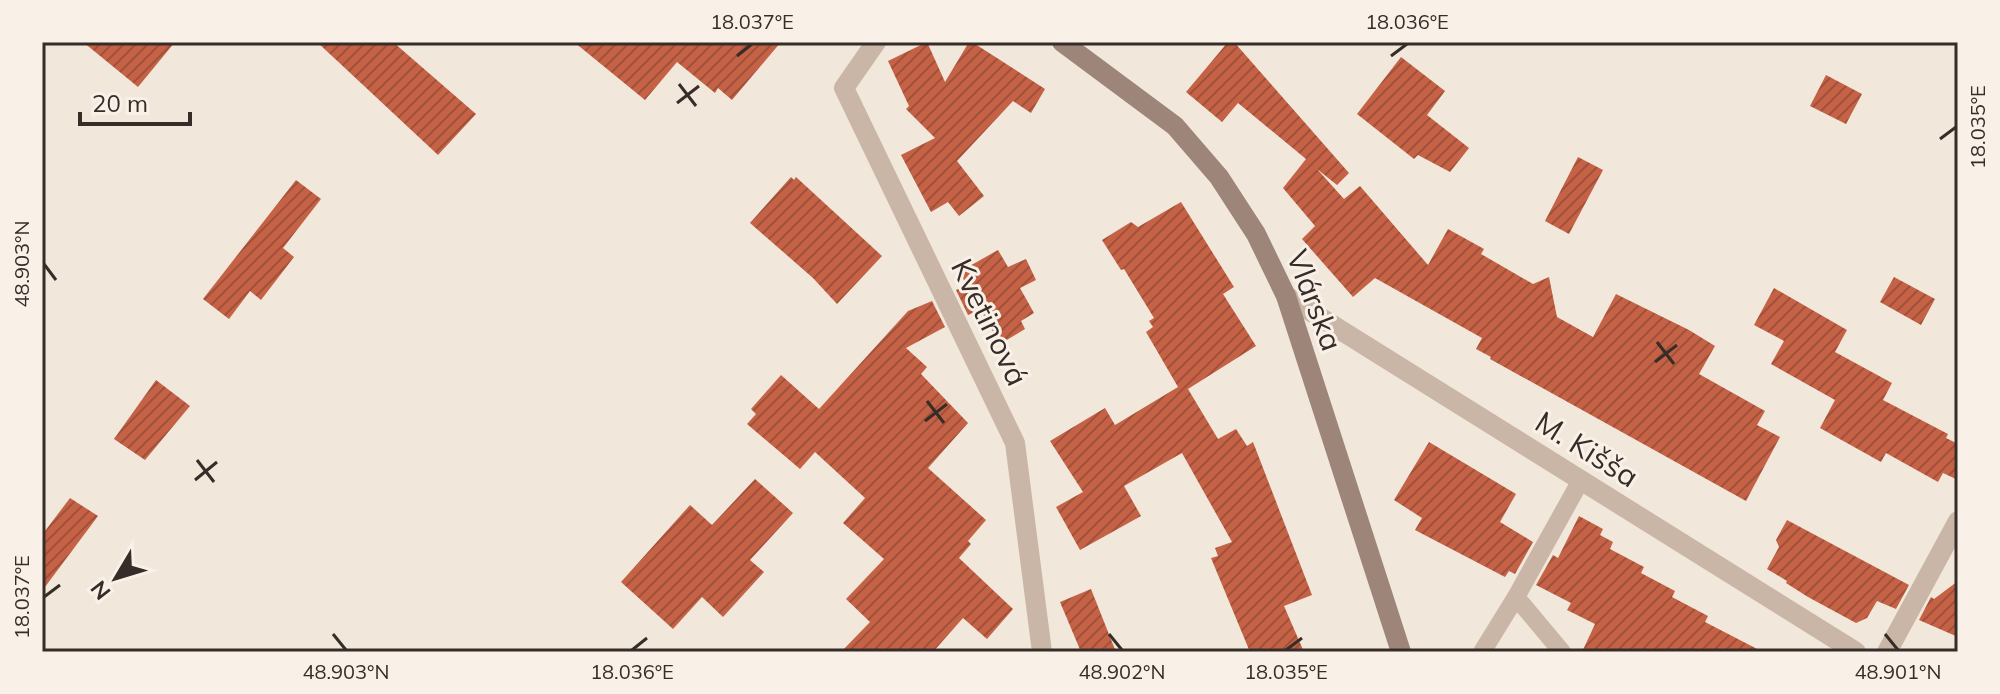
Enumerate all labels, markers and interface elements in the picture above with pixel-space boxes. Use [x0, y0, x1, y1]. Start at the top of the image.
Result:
text: 18.037°E [710, 9, 794, 34]
text: 18.036°E [1365, 9, 1449, 34]
scale bar [80, 76, 190, 126]
text: 18.035°E [1965, 85, 1990, 169]
text: 20 m [92, 88, 148, 118]
text: 48.903°N [9, 221, 34, 307]
street label: Vlárska [1278, 244, 1352, 356]
street label: Kvetinová [943, 252, 1037, 392]
street label: M. Kišša [1528, 403, 1646, 495]
north arrow [76, 538, 156, 618]
text: 18.037°E [9, 555, 34, 639]
text: N [84, 575, 116, 605]
text: 48.903°N [303, 659, 389, 684]
text: 18.036°E [590, 659, 674, 684]
text: 48.902°N [1079, 659, 1165, 684]
text: 18.035°E [1244, 659, 1328, 684]
text: 48.901°N [1855, 659, 1941, 684]

